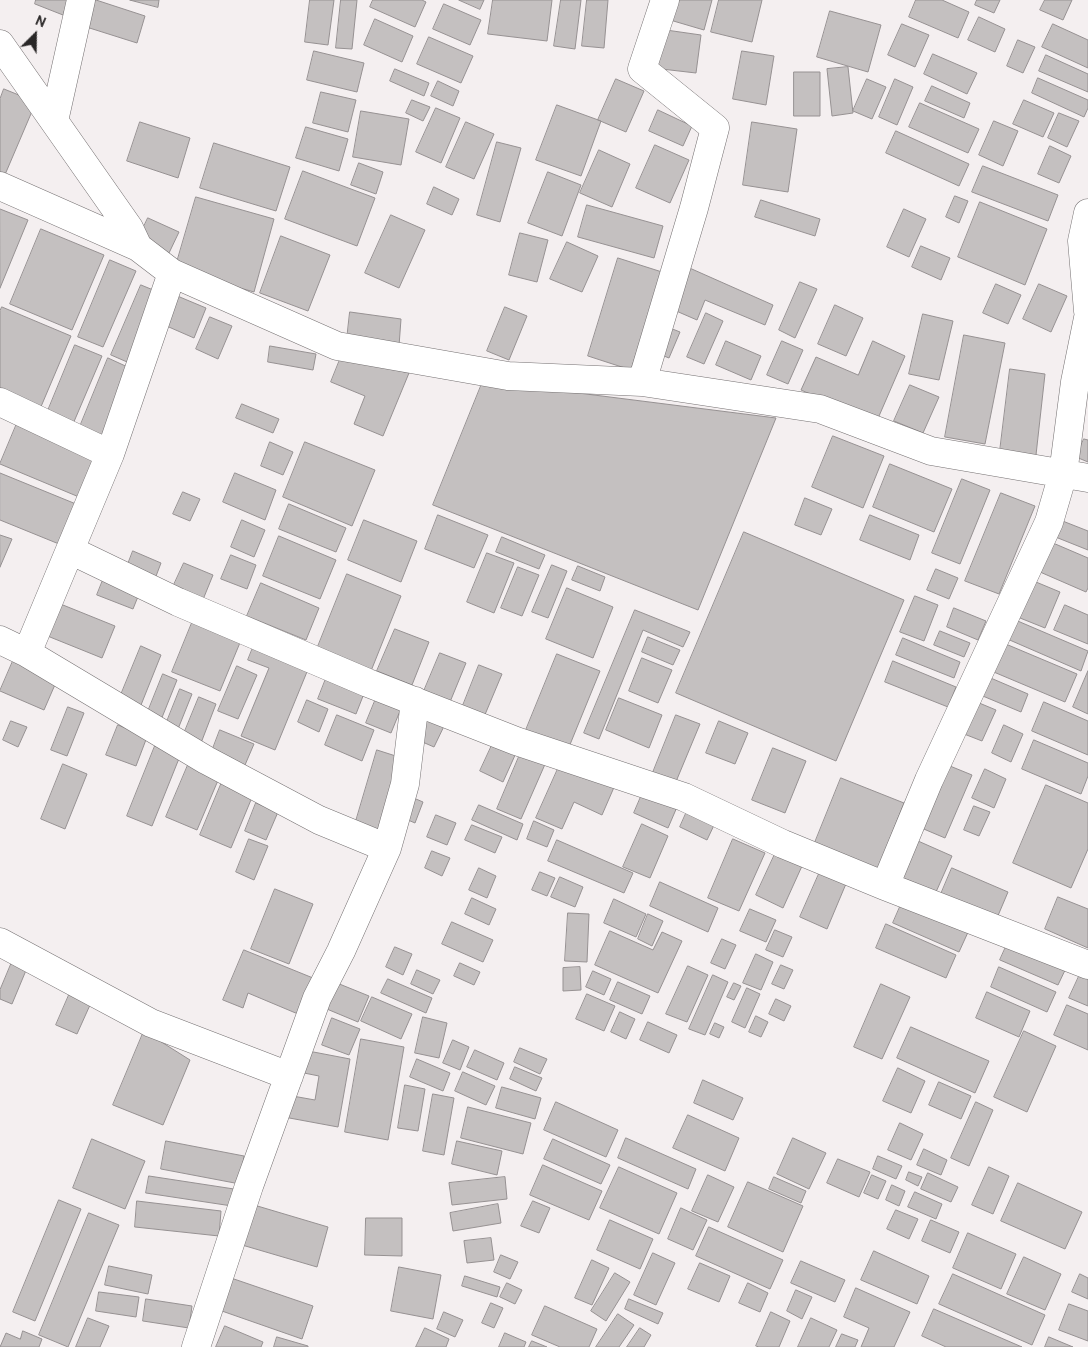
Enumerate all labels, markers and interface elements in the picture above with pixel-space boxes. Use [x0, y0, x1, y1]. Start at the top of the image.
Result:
north arrow [10, 10, 60, 60]
text: N [33, 11, 49, 31]

